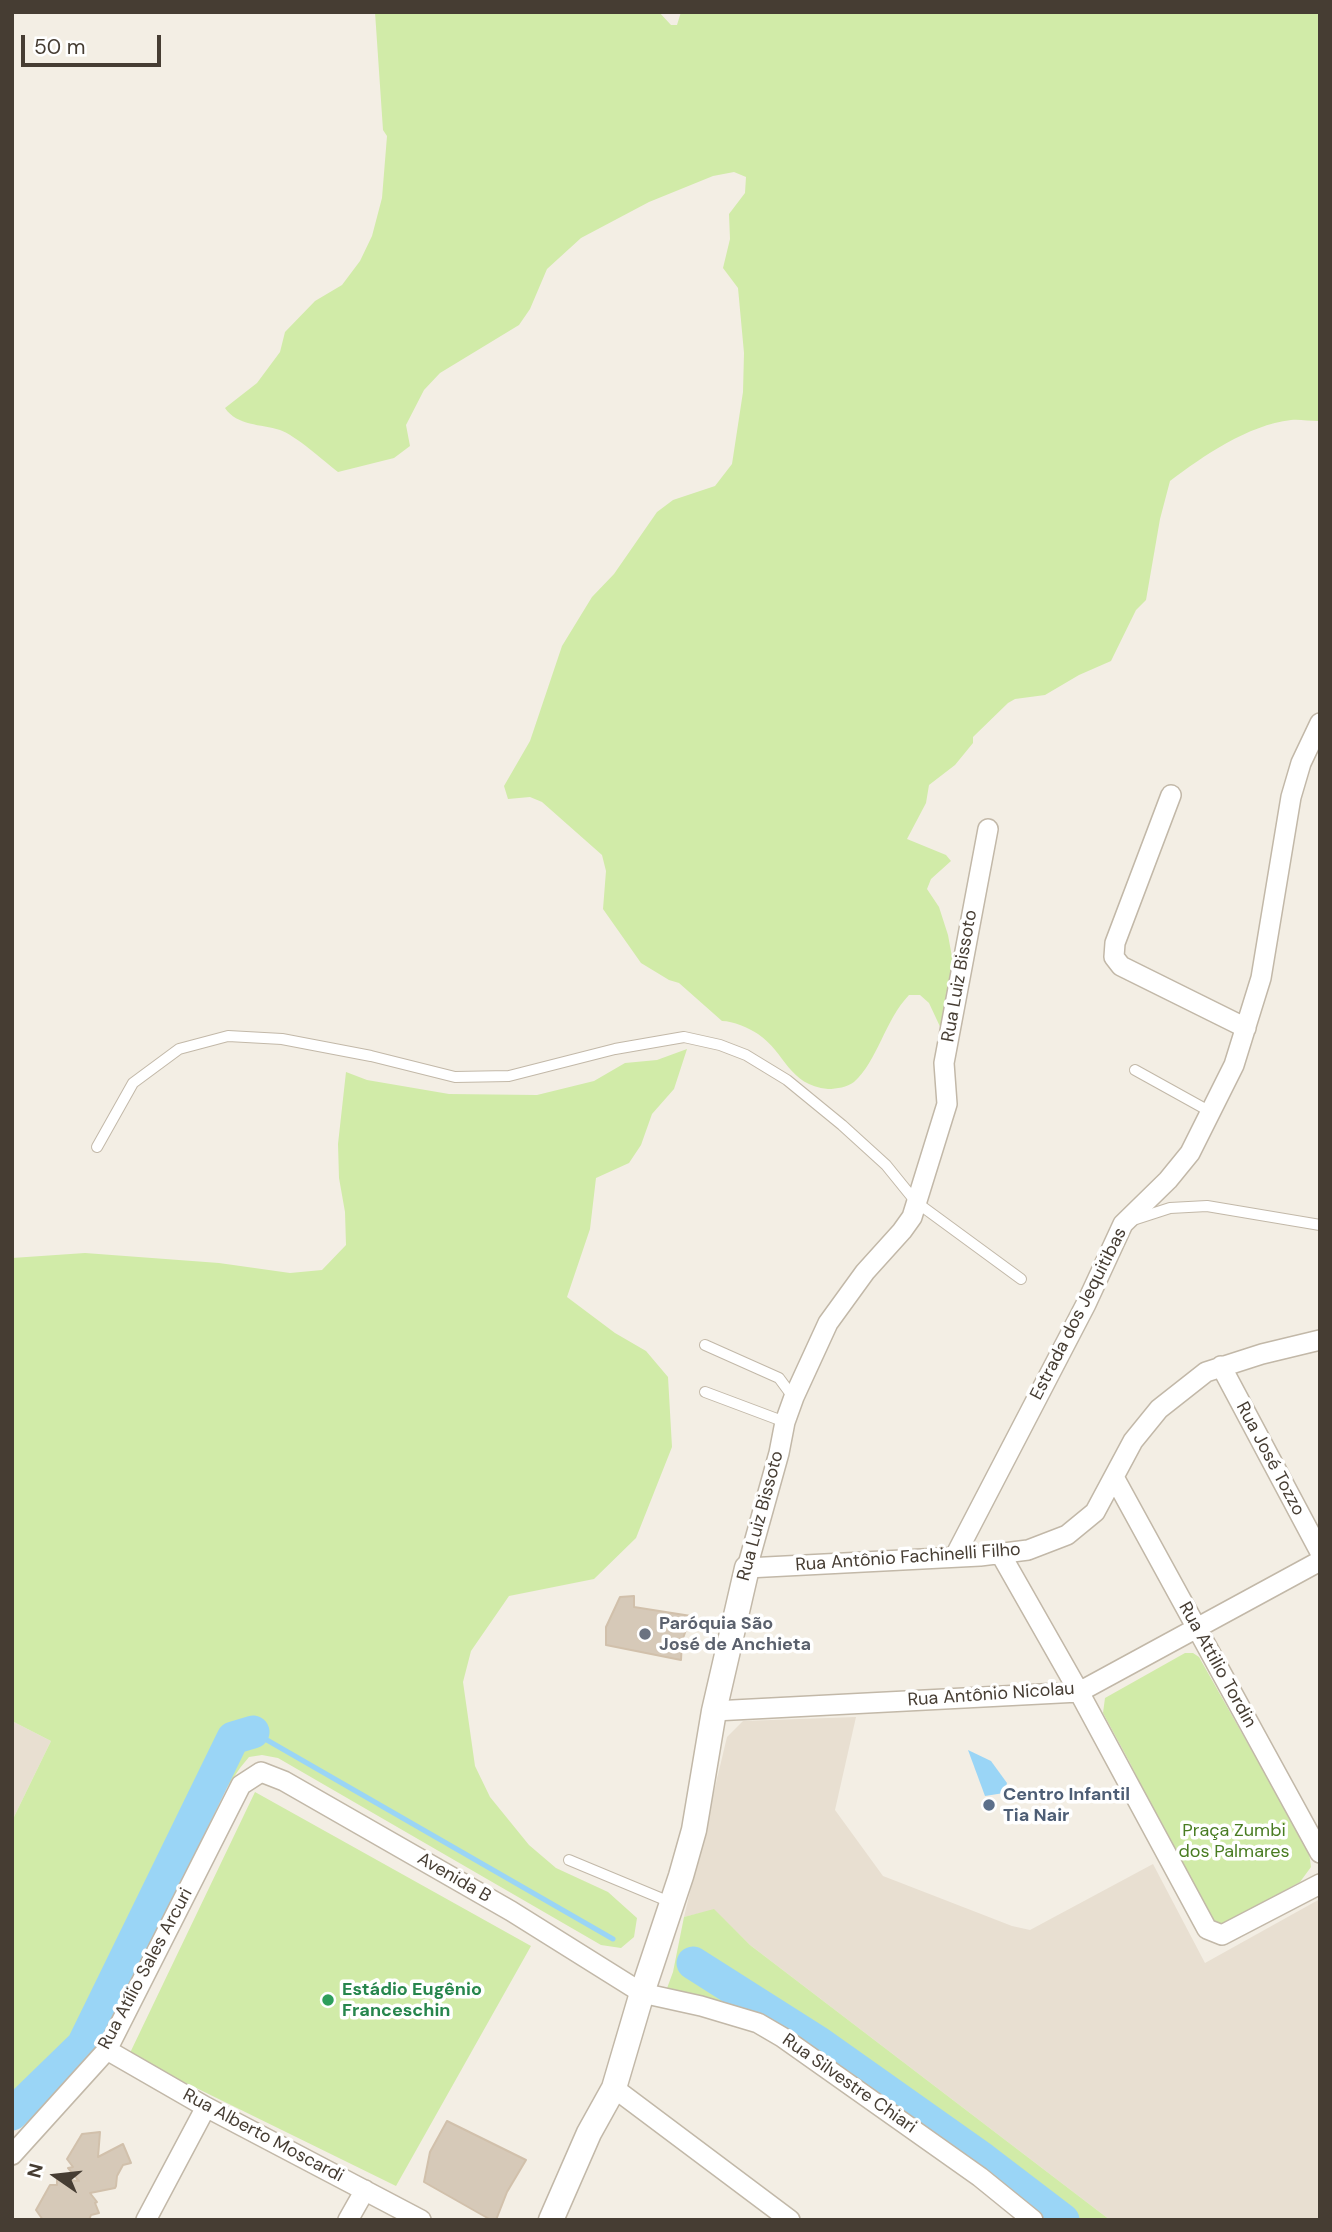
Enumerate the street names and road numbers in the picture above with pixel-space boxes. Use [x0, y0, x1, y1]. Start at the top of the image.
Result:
street label: Rua Luiz Bissoto [938, 908, 982, 1044]
street label: Estrada dos Jequitibas [1026, 1224, 1132, 1404]
street label: Rua José Tozzo [1231, 1398, 1309, 1520]
street label: Rua Luiz Bissoto [733, 1449, 789, 1583]
street label: Rua Antônio Fachinelli Filho [795, 1539, 1021, 1577]
street label: Rua Attilio Tordin [1174, 1598, 1260, 1732]
street label: Rua Antônio Nicolau [907, 1678, 1075, 1712]
street label: Avenida B [413, 1848, 495, 1908]
street label: Rua Atílio Sales Arcuri [94, 1885, 198, 2053]
street label: Rua Silvestre Chiari [778, 2030, 920, 2138]
street label: Rua Alberto Moscardi [179, 2084, 347, 2188]

